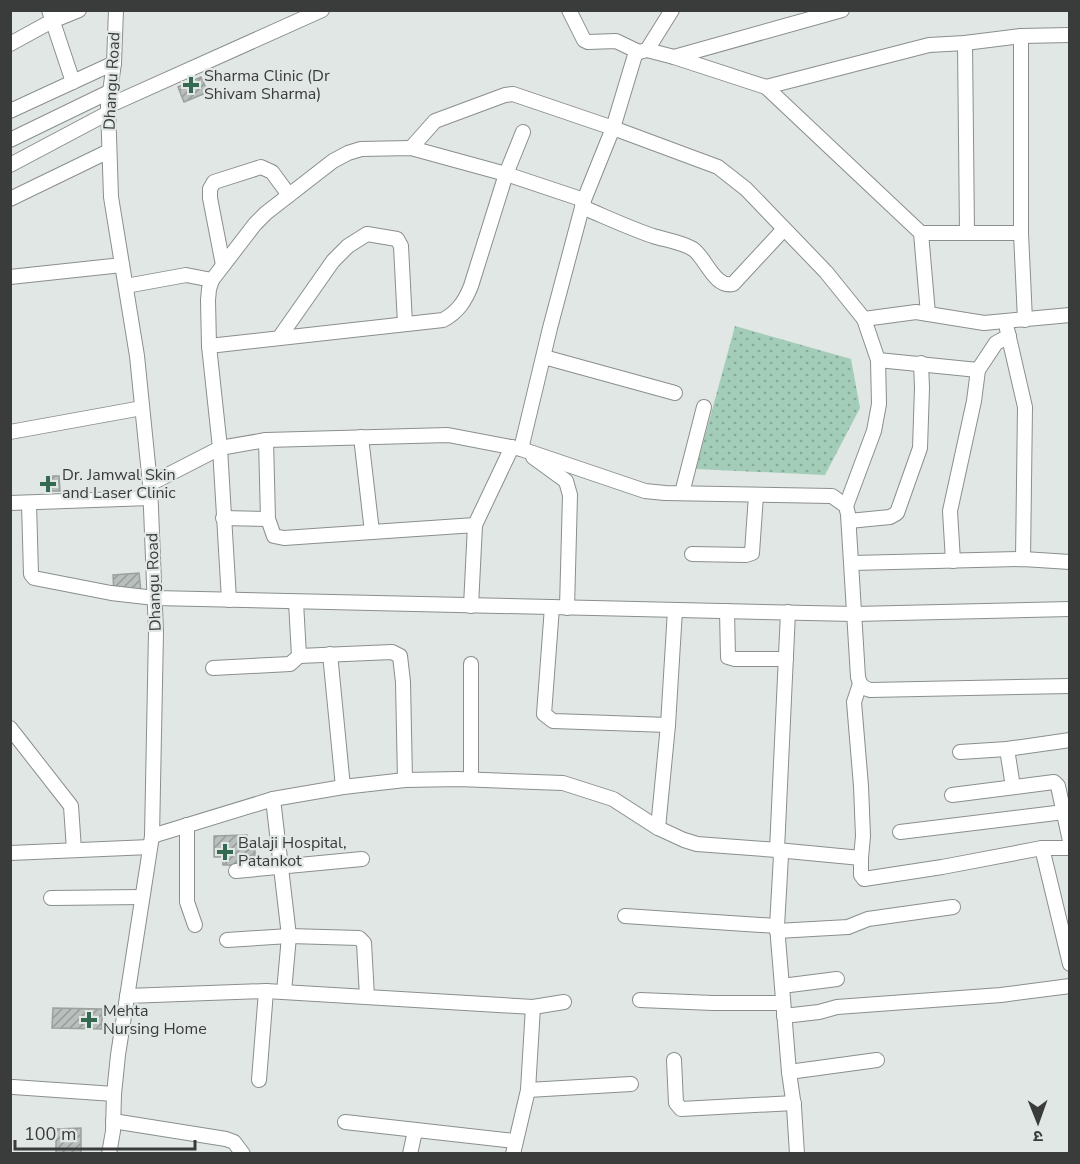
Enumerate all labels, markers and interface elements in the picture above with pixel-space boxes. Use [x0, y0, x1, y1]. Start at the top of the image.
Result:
street label: Dhangu Road [98, 31, 126, 131]
place label: Sharma Clinic (Dr Shivam Sharma) [204, 65, 330, 105]
marker: Sharma Clinic (Dr Shivam Sharma) [182, 76, 200, 94]
place label: Dr. Jamwal Skin and Laser Clinic [62, 464, 176, 504]
marker: Dr. Jamwal Skin and Laser Clinic [39, 475, 57, 493]
street label: Dhangu Road [141, 533, 167, 631]
place label: Balaji Hospital, Patankot [238, 832, 347, 872]
marker: Balaji Hospital, Patankot [216, 843, 234, 861]
place label: Mehta Nursing Home [103, 1000, 207, 1040]
marker: Mehta Nursing Home [80, 1011, 98, 1029]
north arrow [1008, 1092, 1068, 1152]
scale bar [15, 1113, 195, 1151]
text: 100 m [24, 1122, 76, 1146]
text: उ [1033, 1125, 1043, 1147]

